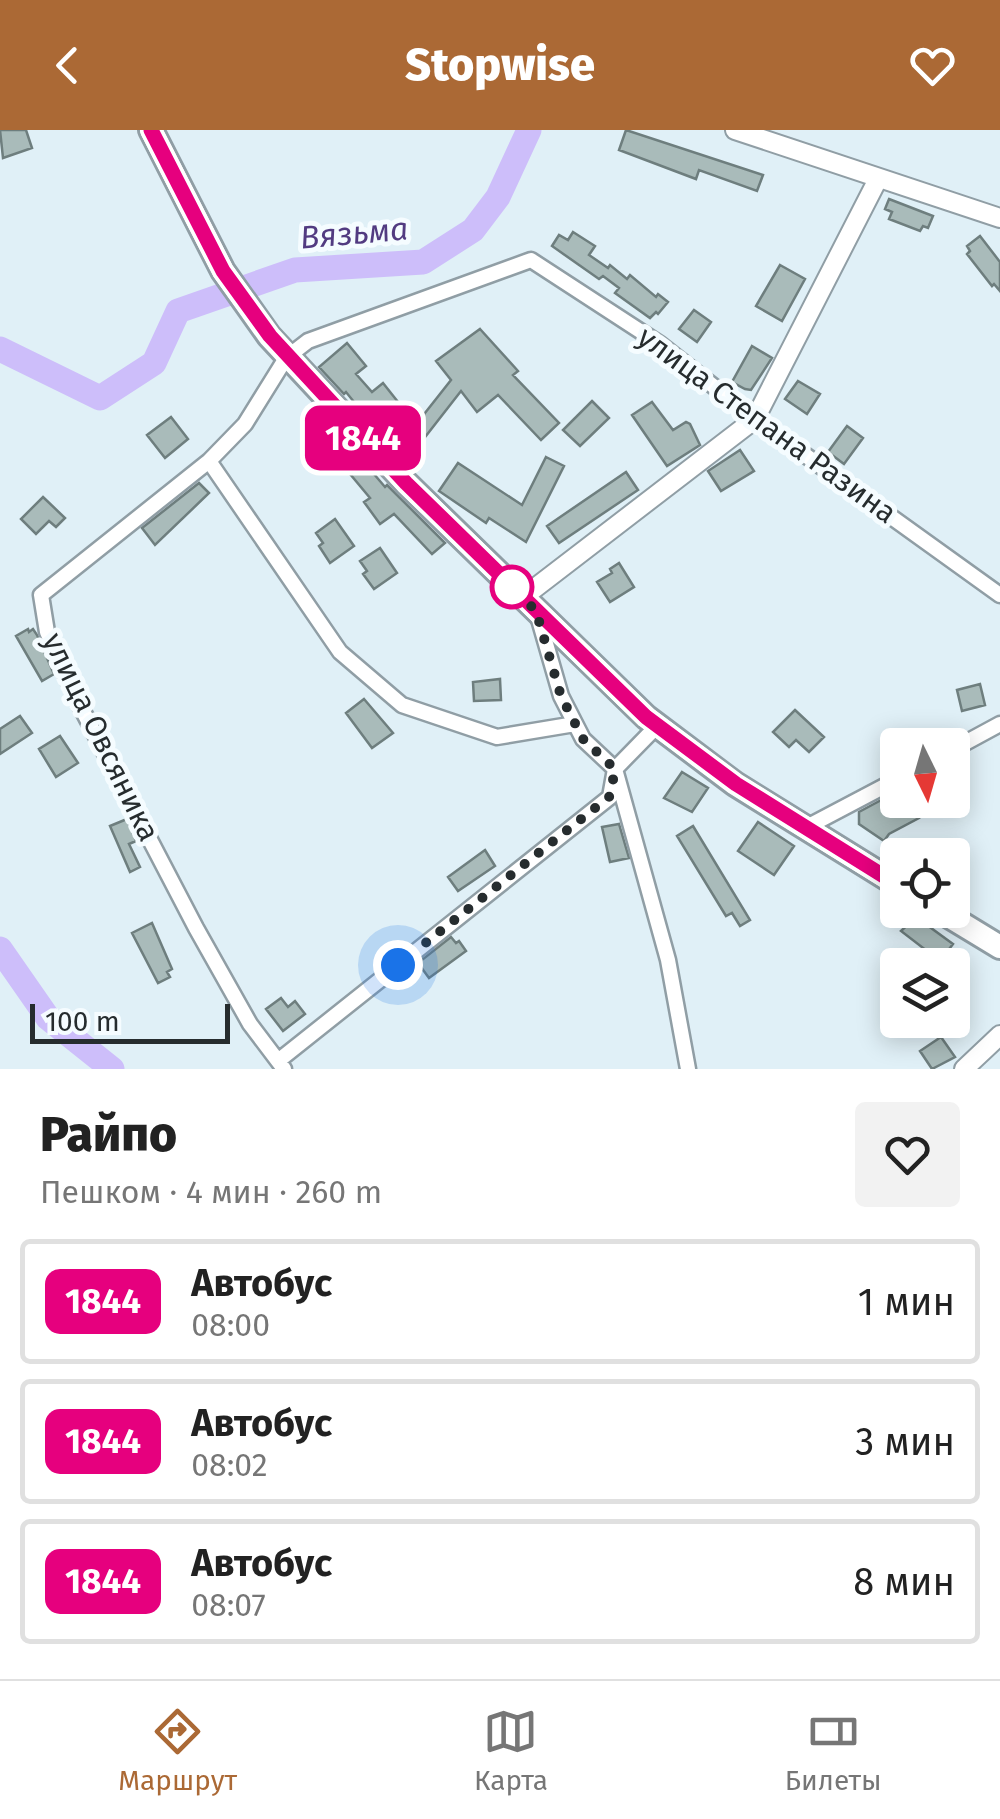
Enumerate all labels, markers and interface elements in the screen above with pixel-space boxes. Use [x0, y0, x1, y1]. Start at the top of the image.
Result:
icon: back [40, 38, 95, 93]
text: Stopwise [405, 38, 595, 92]
icon: heart [905, 38, 960, 93]
water label: Вязьма [298, 209, 410, 257]
street label: улица Степана Разина [631, 319, 903, 531]
line badge: 1844 [293, 406, 433, 470]
text: 1844 [325, 417, 401, 459]
unlabelled marker [491, 566, 533, 608]
street label: улица Овсяника [35, 627, 167, 847]
north arrow [880, 728, 970, 818]
map controls [880, 728, 970, 1038]
button: locate [880, 838, 970, 928]
your location [373, 940, 423, 990]
button: layers [880, 948, 970, 1038]
scale bar [30, 999, 230, 1044]
text: 100 m [45, 1005, 120, 1038]
button: heart [855, 1102, 960, 1207]
text: Райпо [40, 1106, 177, 1164]
text: Пешком · 4 мин · 260 m [40, 1173, 382, 1211]
text: Автобус [191, 1260, 332, 1306]
text: 1 мин [858, 1279, 955, 1325]
text: 1844 [65, 1280, 141, 1322]
text: 08:00 [191, 1306, 270, 1344]
text: Автобус [191, 1400, 332, 1446]
text: 3 мин [855, 1419, 955, 1465]
text: 1844 [65, 1420, 141, 1462]
text: 08:02 [191, 1446, 268, 1484]
text: Автобус [191, 1540, 332, 1586]
text: 8 мин [853, 1559, 955, 1605]
text: 1844 [65, 1560, 141, 1602]
text: 08:07 [191, 1586, 266, 1624]
tab: Маршрут [118, 1704, 237, 1797]
tab: Карта [474, 1704, 548, 1797]
tab: Билеты [785, 1704, 882, 1797]

